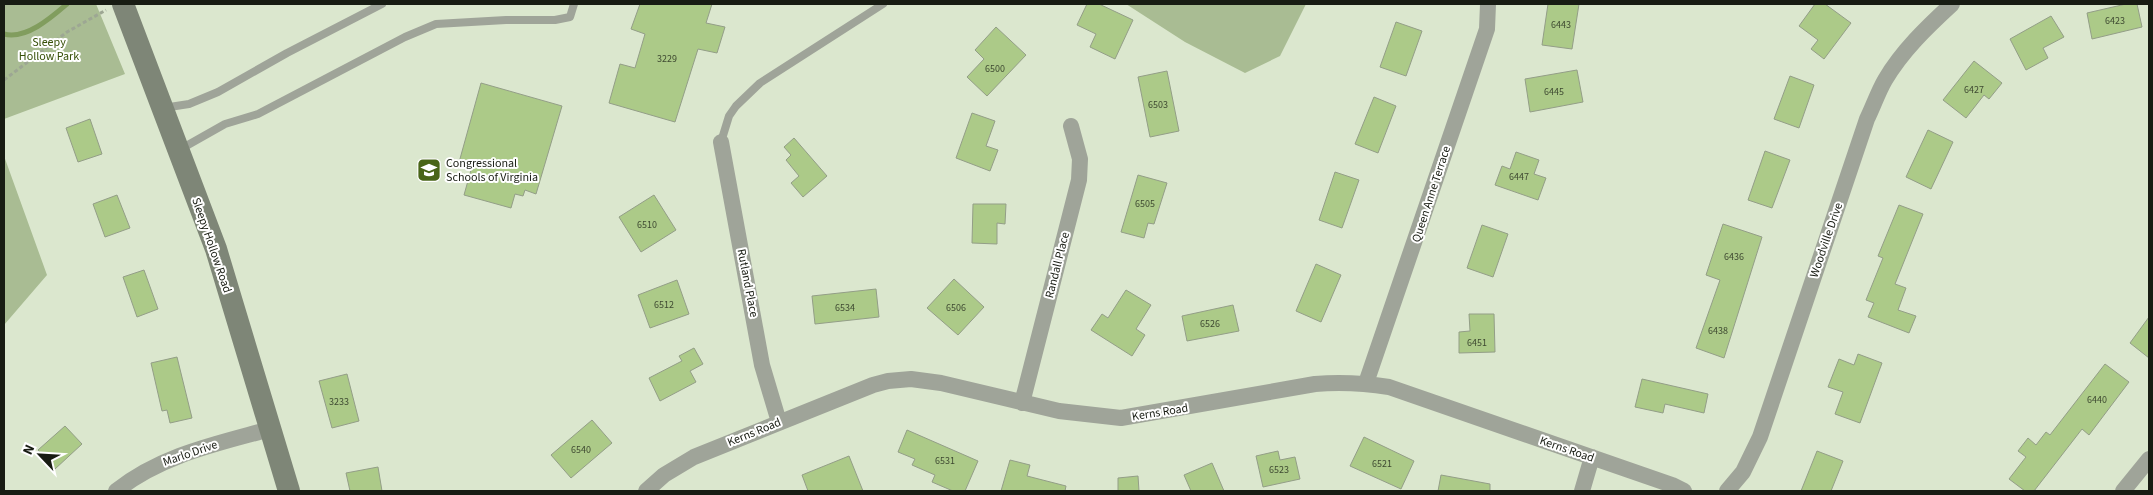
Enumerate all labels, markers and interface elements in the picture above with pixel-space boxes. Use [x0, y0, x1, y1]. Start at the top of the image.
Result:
house number: 6423 [2105, 14, 2125, 28]
house number: 6443 [1551, 18, 1571, 32]
park label: Sleepy Hollow Park [19, 34, 79, 65]
house number: 3229 [657, 52, 677, 66]
house number: 6500 [985, 62, 1005, 76]
house number: 6427 [1964, 83, 1984, 97]
house number: 6445 [1544, 85, 1564, 99]
house number: 6503 [1148, 98, 1168, 112]
street label: Queen Anne Terrace [1408, 144, 1455, 244]
place label: Congressional Schools of Virginia [446, 155, 538, 186]
school or university icon: Congressional Schools of Virginia [416, 157, 442, 183]
house number: 6447 [1509, 170, 1529, 184]
street label: Sleepy Hollow Road [187, 195, 236, 295]
house number: 6505 [1135, 197, 1155, 211]
street label: Woodville Drive [1806, 200, 1847, 280]
house number: 6510 [637, 218, 657, 232]
street label: Randall Place [1041, 230, 1074, 300]
street label: Rutland Place [733, 248, 762, 319]
house number: 6436 [1724, 250, 1744, 264]
house number: 6512 [654, 298, 674, 312]
house number: 6534 [835, 301, 855, 315]
house number: 6506 [946, 301, 966, 315]
house number: 6526 [1200, 317, 1220, 331]
house number: 6438 [1708, 324, 1728, 338]
house number: 6451 [1467, 336, 1487, 350]
house number: 6440 [2087, 393, 2107, 407]
house number: 3233 [329, 395, 349, 409]
street label: Kerns Road [1131, 400, 1189, 425]
street label: Kerns Road [725, 414, 784, 451]
north arrow [15, 430, 65, 480]
street label: Kerns Road [1537, 432, 1596, 467]
street label: Marlo Drive [160, 436, 220, 471]
text: N [18, 441, 40, 458]
house number: 6540 [571, 443, 591, 457]
house number: 6531 [935, 454, 955, 468]
house number: 6521 [1372, 457, 1392, 471]
house number: 6523 [1269, 463, 1289, 477]

